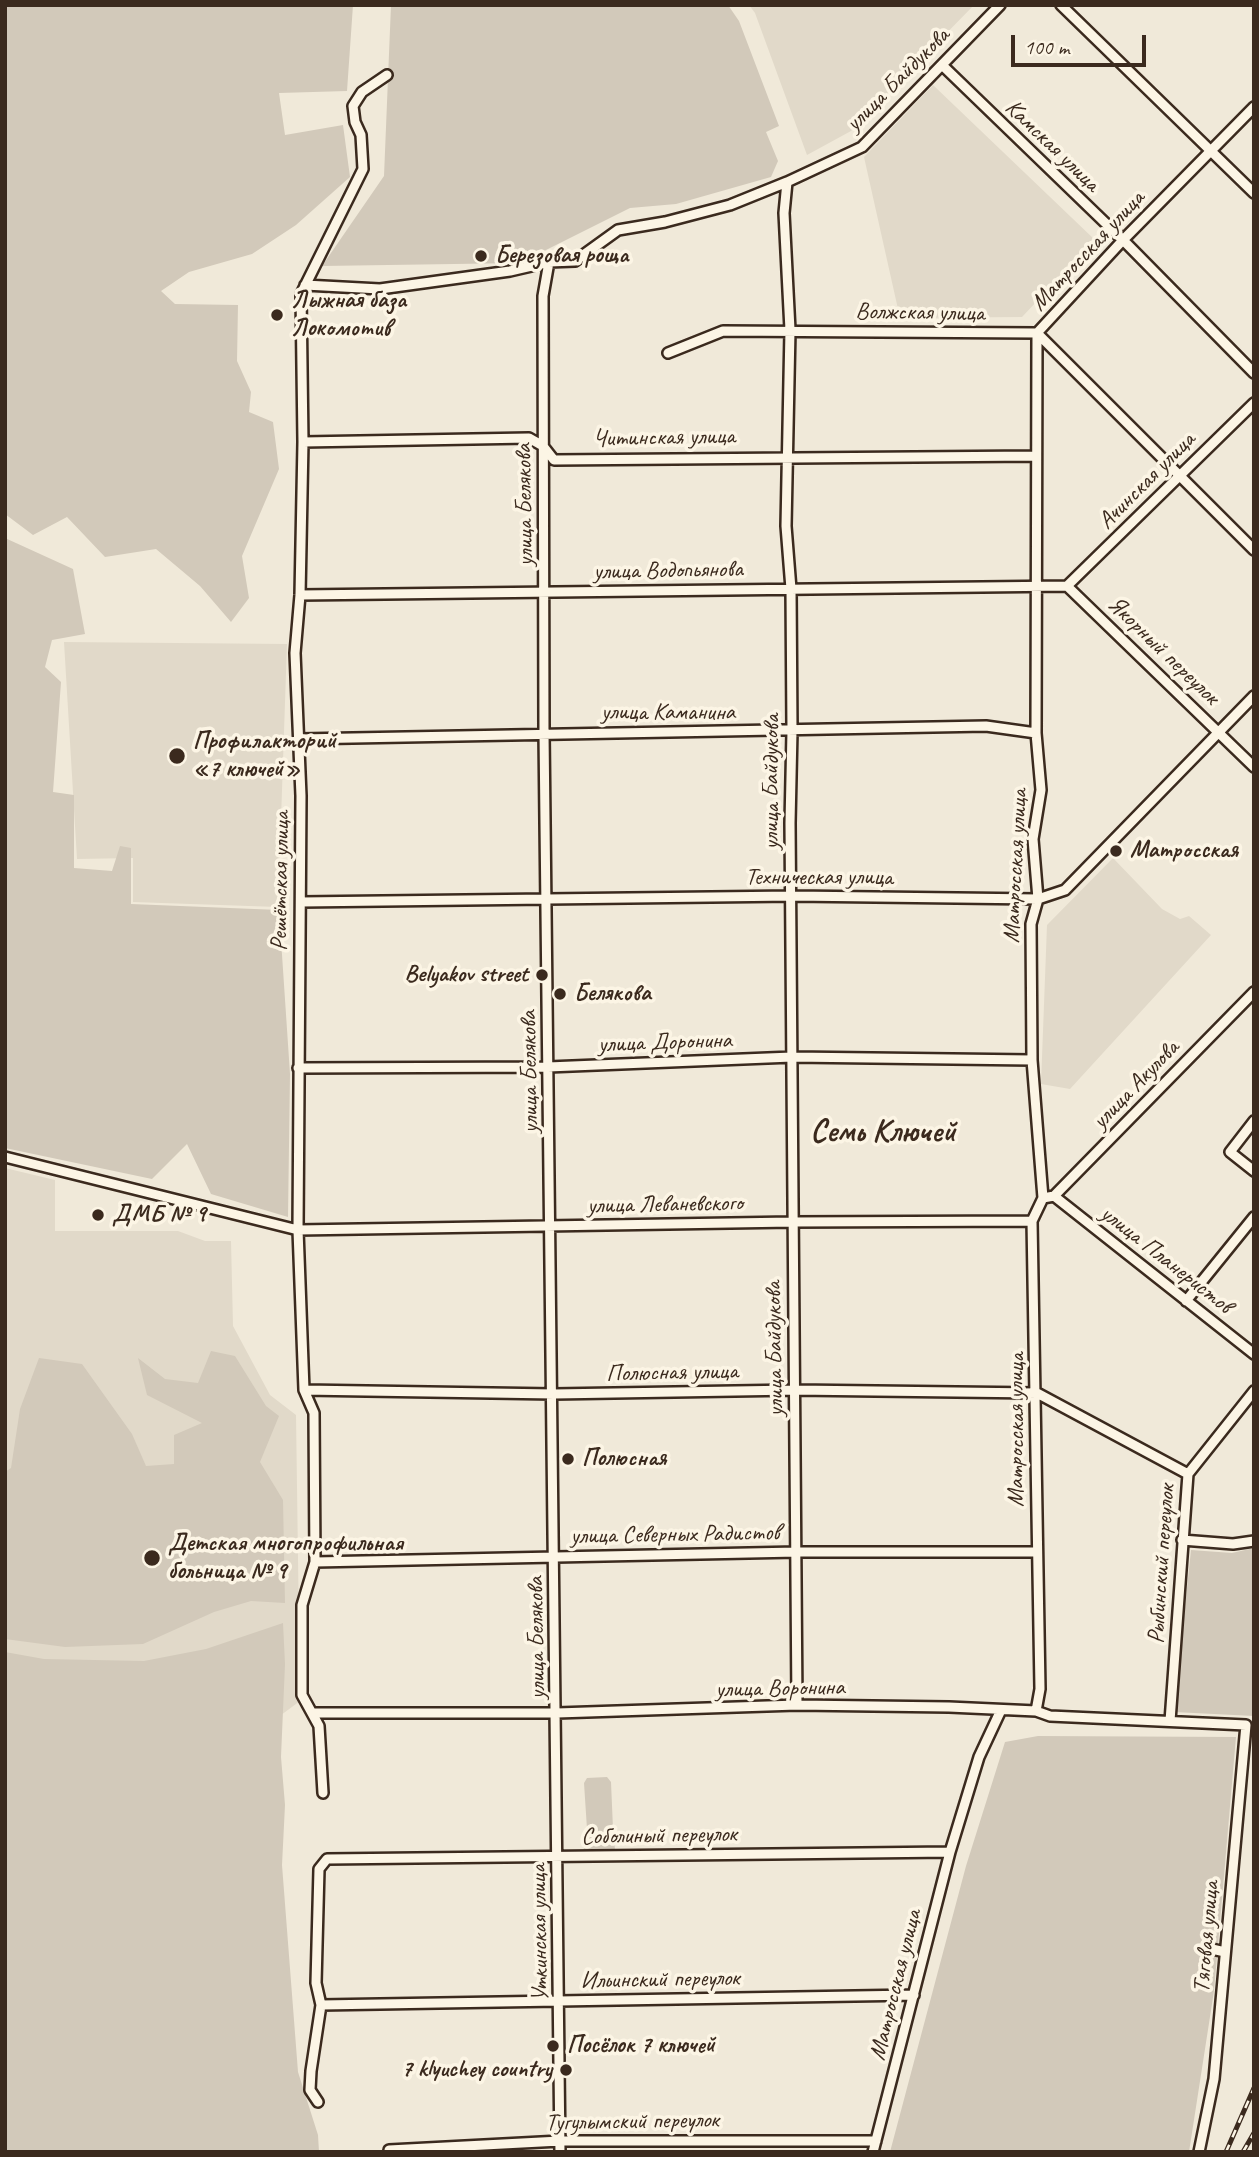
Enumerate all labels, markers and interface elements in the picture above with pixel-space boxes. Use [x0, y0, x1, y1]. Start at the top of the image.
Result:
scale bar [1014, 21, 1149, 65]
street label: улица Байдукова [840, 22, 956, 138]
text: 100 m [1024, 34, 1069, 60]
street label: Камская улица [998, 94, 1106, 198]
street label: Матросская улица [1025, 185, 1151, 317]
place label: Березовая роща [495, 242, 628, 270]
marker: Березовая роща [473, 248, 489, 264]
place label: Лыжная база Локомотив [291, 287, 406, 343]
street label: Волжская улица [855, 297, 985, 329]
marker: Лыжная база Локомотив [269, 307, 285, 323]
street label: Читинская улица [593, 422, 735, 454]
street label: Ачинская улица [1092, 426, 1202, 536]
street label: улица Белякова [510, 443, 540, 567]
street label: улица Водопьянова [593, 555, 743, 587]
street label: Якорный переулок [1101, 590, 1225, 712]
street label: улица Каманина [601, 699, 735, 727]
street label: улица Байдукова [758, 714, 786, 850]
place label: Профилакторий «7 ключей» [193, 728, 336, 784]
marker: Профилакторий «7 ключей» [167, 746, 187, 766]
street label: Матросская улица [998, 788, 1034, 944]
street label: Решётская улица [265, 811, 297, 951]
place label: Матросская [1130, 837, 1238, 865]
marker: Матросская [1108, 843, 1124, 859]
street label: Техническая улица [745, 864, 893, 892]
place label: Belyakov street [405, 961, 528, 989]
marker: Belyakov street [534, 967, 550, 983]
place label: Белякова [574, 980, 651, 1008]
marker: Белякова [552, 986, 568, 1002]
street label: улица Белякова [515, 1010, 545, 1134]
street label: улица Доронина [598, 1026, 732, 1060]
street label: улица Акулова [1086, 1034, 1186, 1136]
district label: Семь Ключей [810, 1114, 956, 1152]
street label: улица Леваневского [587, 1189, 743, 1221]
street label: улица Планеристов [1094, 1200, 1238, 1320]
place label: ДМБ № 9 [112, 1201, 206, 1229]
marker: ДМБ № 9 [90, 1207, 106, 1223]
street label: улица Байдукова [759, 1281, 791, 1417]
street label: Матросская улица [1003, 1353, 1031, 1507]
street label: Полюсная улица [606, 1357, 738, 1389]
place label: Полюсная [582, 1445, 666, 1473]
marker: Полюсная [560, 1451, 576, 1467]
street label: Рыбинский переулок [1142, 1484, 1182, 1644]
street label: улица Северных Радистов [570, 1519, 780, 1551]
place label: Детская многопрофильная больница № 9 [168, 1530, 403, 1586]
marker: Детская многопрофильная больница № 9 [142, 1548, 162, 1568]
street label: улица Белякова [522, 1576, 552, 1700]
street label: улица Воронина [715, 1673, 845, 1705]
street label: Соболиный переулок [581, 1820, 737, 1852]
street label: Уткинская улица [524, 1864, 556, 2002]
street label: Тяговая улица [1188, 1880, 1226, 1994]
street label: Матросская улица [863, 1907, 929, 2063]
street label: Ильинский переулок [580, 1964, 740, 1996]
place label: Посёлок 7 ключей [567, 2032, 715, 2060]
marker: Посёлок 7 ключей [545, 2038, 561, 2054]
place label: 7 klyuchey country [401, 2056, 552, 2084]
marker: 7 klyuchey country [558, 2062, 574, 2078]
street label: Тугулымский переулок [545, 2106, 719, 2138]

